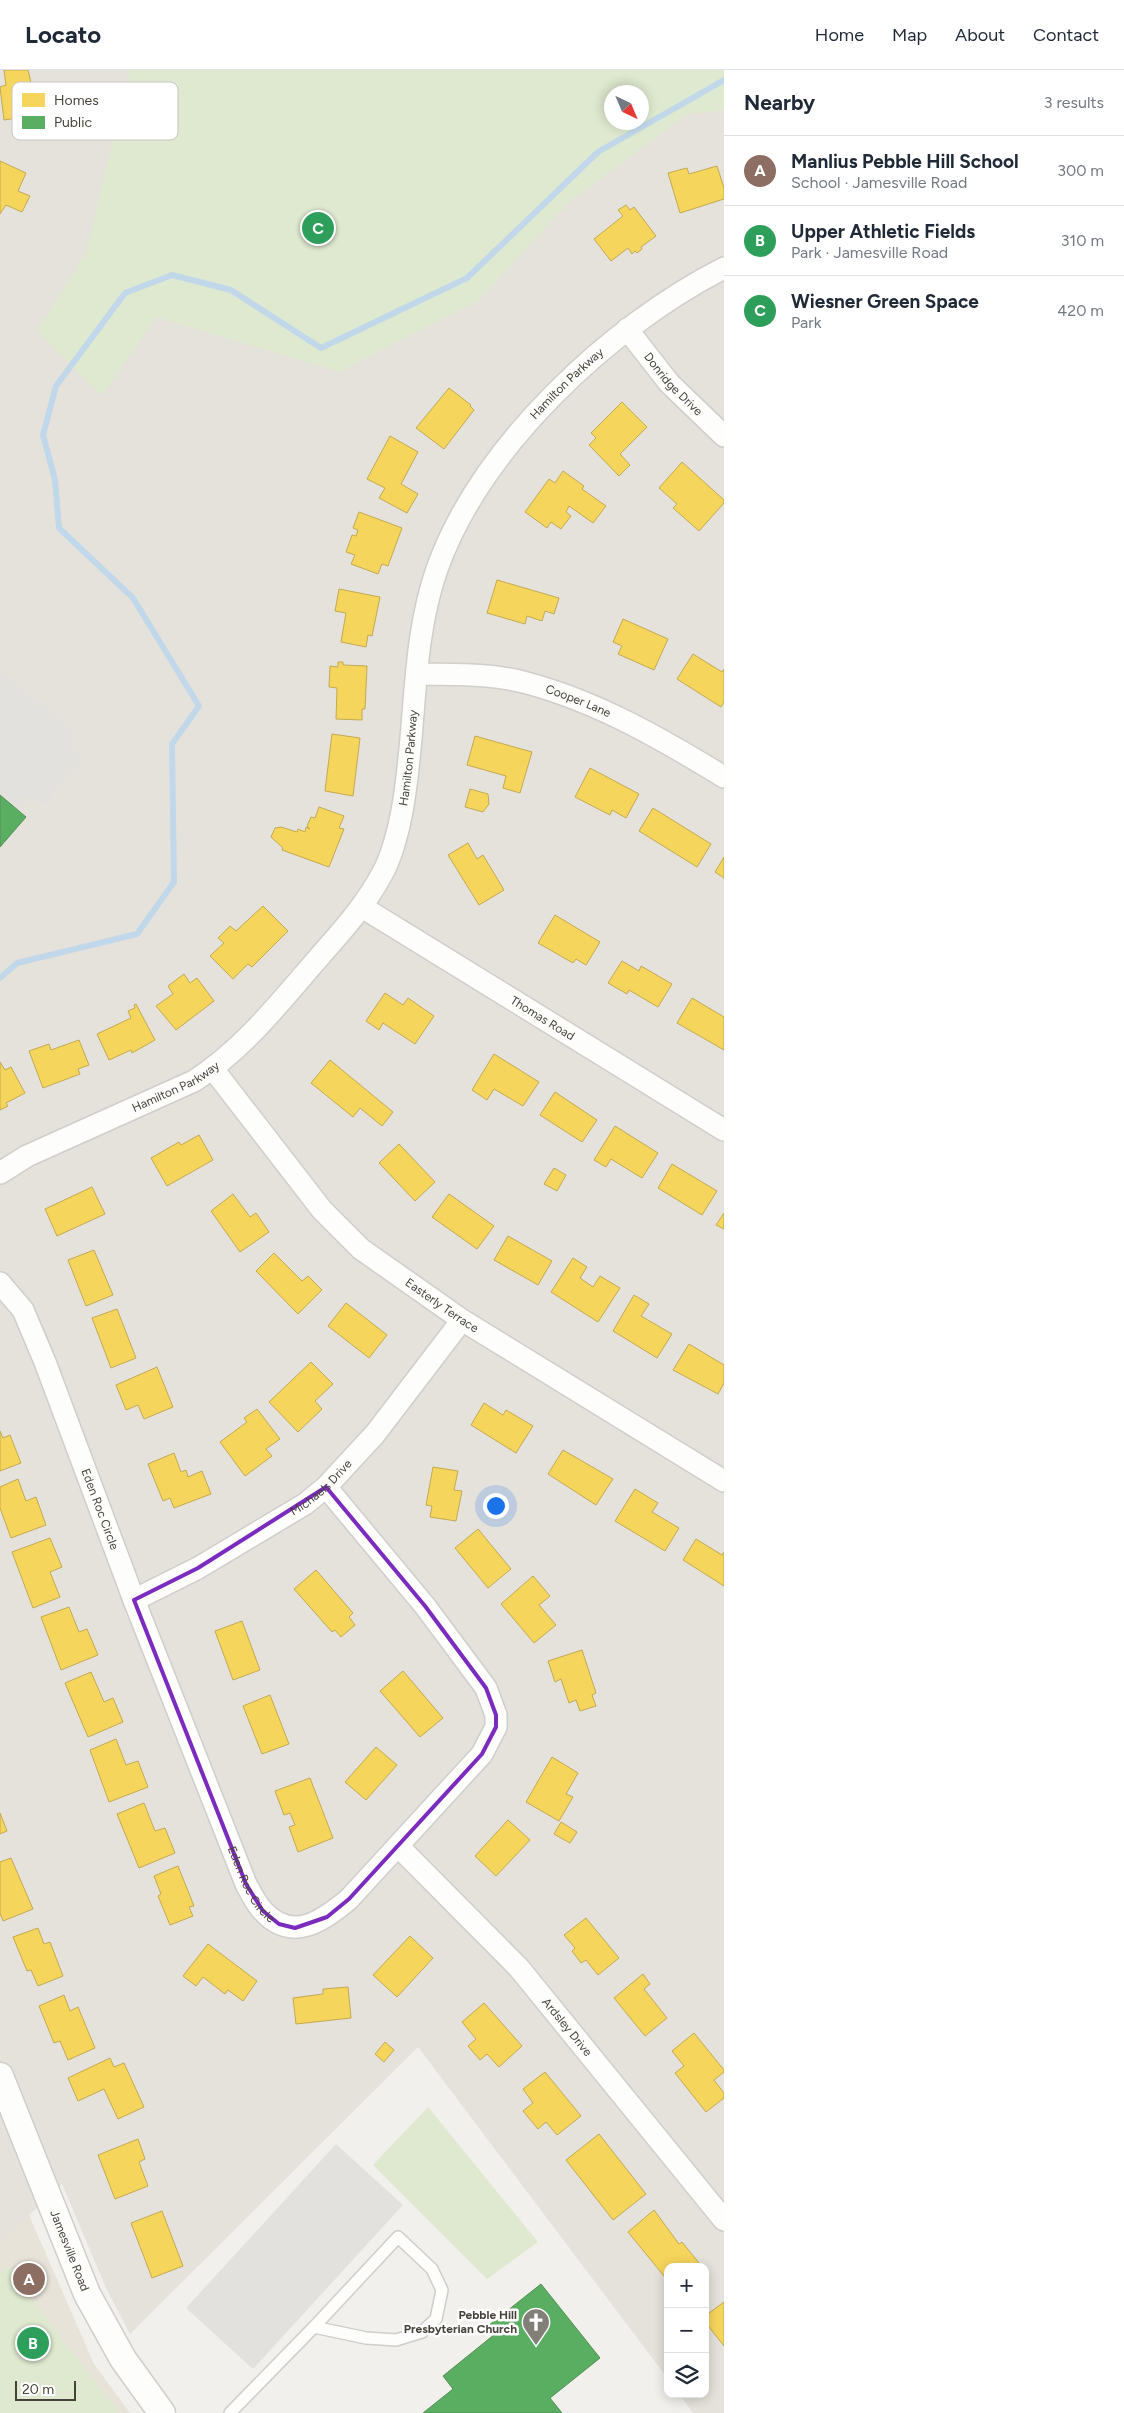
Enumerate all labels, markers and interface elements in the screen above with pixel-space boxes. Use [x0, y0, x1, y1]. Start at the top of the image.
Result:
text: Locato [25, 20, 101, 49]
text: Home [815, 24, 864, 46]
text: Map [892, 24, 927, 46]
text: About [955, 24, 1005, 46]
text: Contact [1033, 24, 1099, 46]
legend [12, 82, 178, 140]
north arrow [604, 85, 649, 130]
text: Nearby [744, 90, 815, 115]
text: Homes [54, 92, 99, 109]
text: 3 results [1044, 93, 1104, 112]
text: Public [54, 114, 92, 131]
text: Manlius Pebble Hill School [791, 150, 1019, 173]
text: A [754, 161, 766, 180]
text: 300 m [1057, 161, 1104, 180]
text: School · Jamesville Road [791, 173, 967, 192]
pin: C [302, 209, 334, 247]
text: Upper Athletic Fields [791, 220, 975, 243]
text: B [755, 231, 765, 250]
text: 310 m [1061, 231, 1104, 250]
text: Park · Jamesville Road [791, 243, 948, 262]
text: Wiesner Green Space [791, 290, 979, 313]
text: C [754, 301, 766, 320]
text: 420 m [1057, 301, 1104, 320]
text: Park [791, 313, 821, 332]
street label: Hamilton Parkway [527, 345, 607, 422]
street label: Donridge Drive [641, 350, 706, 419]
street label: Cooper Lane [544, 682, 613, 720]
street label: Hamilton Parkway [396, 709, 420, 807]
street label: Thomas Road [508, 993, 577, 1043]
street label: Hamilton Parkway [130, 1058, 223, 1115]
street label: Easterly Terrace [403, 1275, 481, 1336]
street label: Michaels Drive [288, 1456, 355, 1518]
street label: Eden Roc Circle [78, 1467, 122, 1552]
your location [483, 1493, 509, 1519]
street label: Eden Roc Circle [225, 1844, 278, 1926]
street label: Ardsley Drive [539, 1995, 595, 2059]
street label: Jamesville Road [47, 2208, 92, 2293]
pin: A [13, 2260, 45, 2298]
map controls [664, 2263, 709, 2398]
button: + [664, 2263, 709, 2308]
church icon: Pebble Hill Presbyterian Church [521, 2307, 551, 2346]
place label: Pebble Hill Presbyterian Church [404, 2308, 517, 2336]
button: − [664, 2308, 709, 2353]
pin: B [17, 2324, 49, 2362]
button: layers [664, 2353, 709, 2398]
scale bar [15, 2378, 76, 2401]
text: 20 m [22, 2381, 54, 2398]

